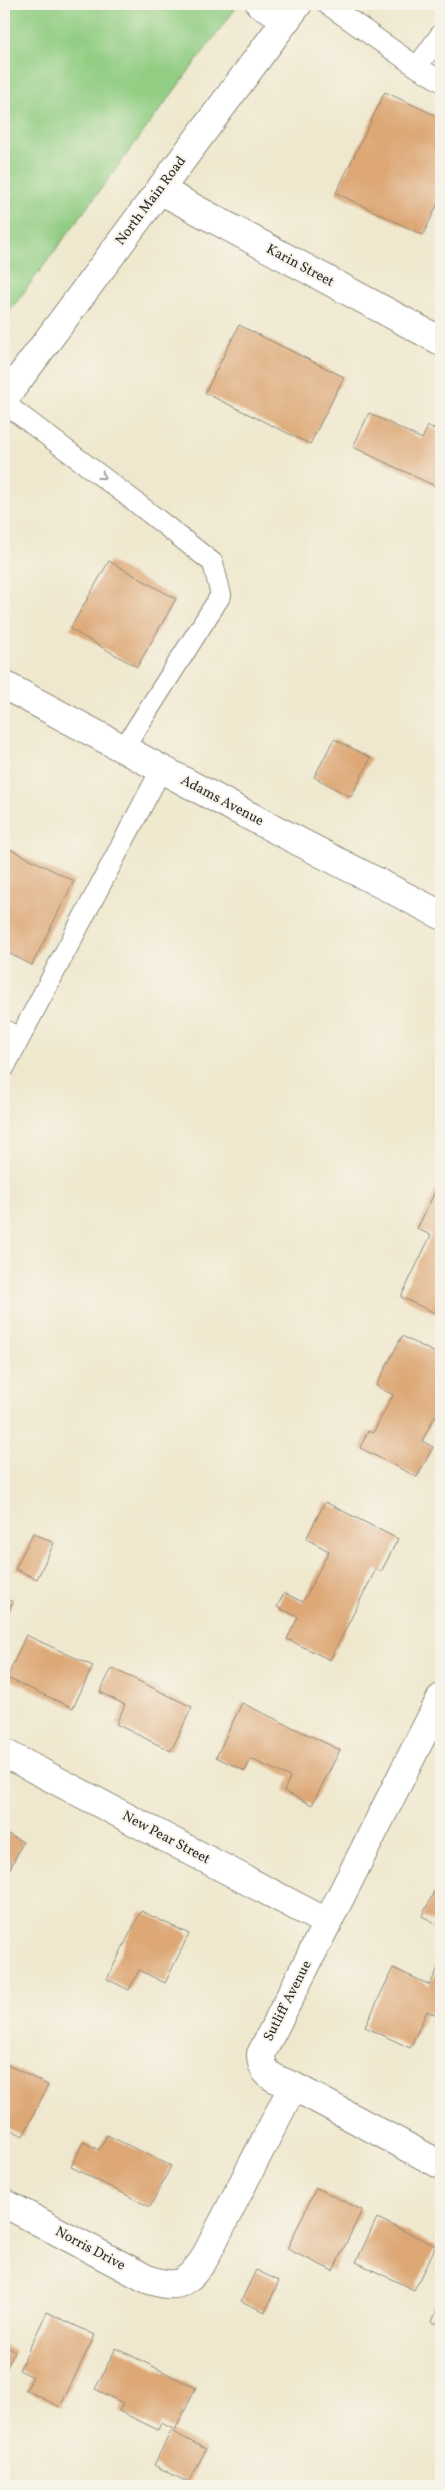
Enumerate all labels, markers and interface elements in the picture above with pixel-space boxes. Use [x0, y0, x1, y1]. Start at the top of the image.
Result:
street label: North Main Road [111, 153, 191, 249]
street label: Karin Street [263, 240, 337, 292]
one-way arrow [96, 470, 106, 479]
street label: Adams Avenue [177, 771, 267, 831]
street label: New Pear Street [119, 1807, 213, 1869]
street label: Sutliff Avenue [260, 1957, 317, 2045]
street label: Norris Drive [52, 2223, 129, 2276]

